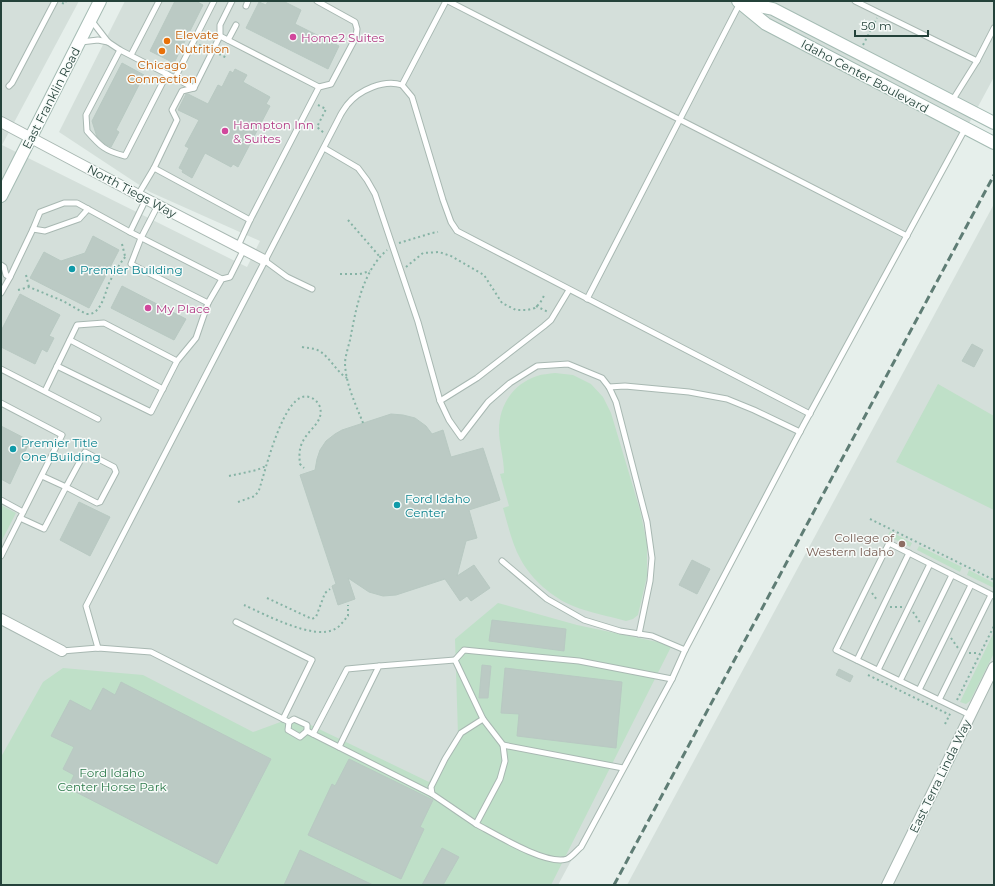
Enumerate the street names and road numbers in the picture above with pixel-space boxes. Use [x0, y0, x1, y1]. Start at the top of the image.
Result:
street label: Idaho Center Boulevard [799, 36, 931, 116]
street label: East Franklin Road [19, 45, 83, 151]
street label: North Tiegs Way [85, 161, 180, 221]
street label: East Terra Linda Way [906, 716, 974, 835]

